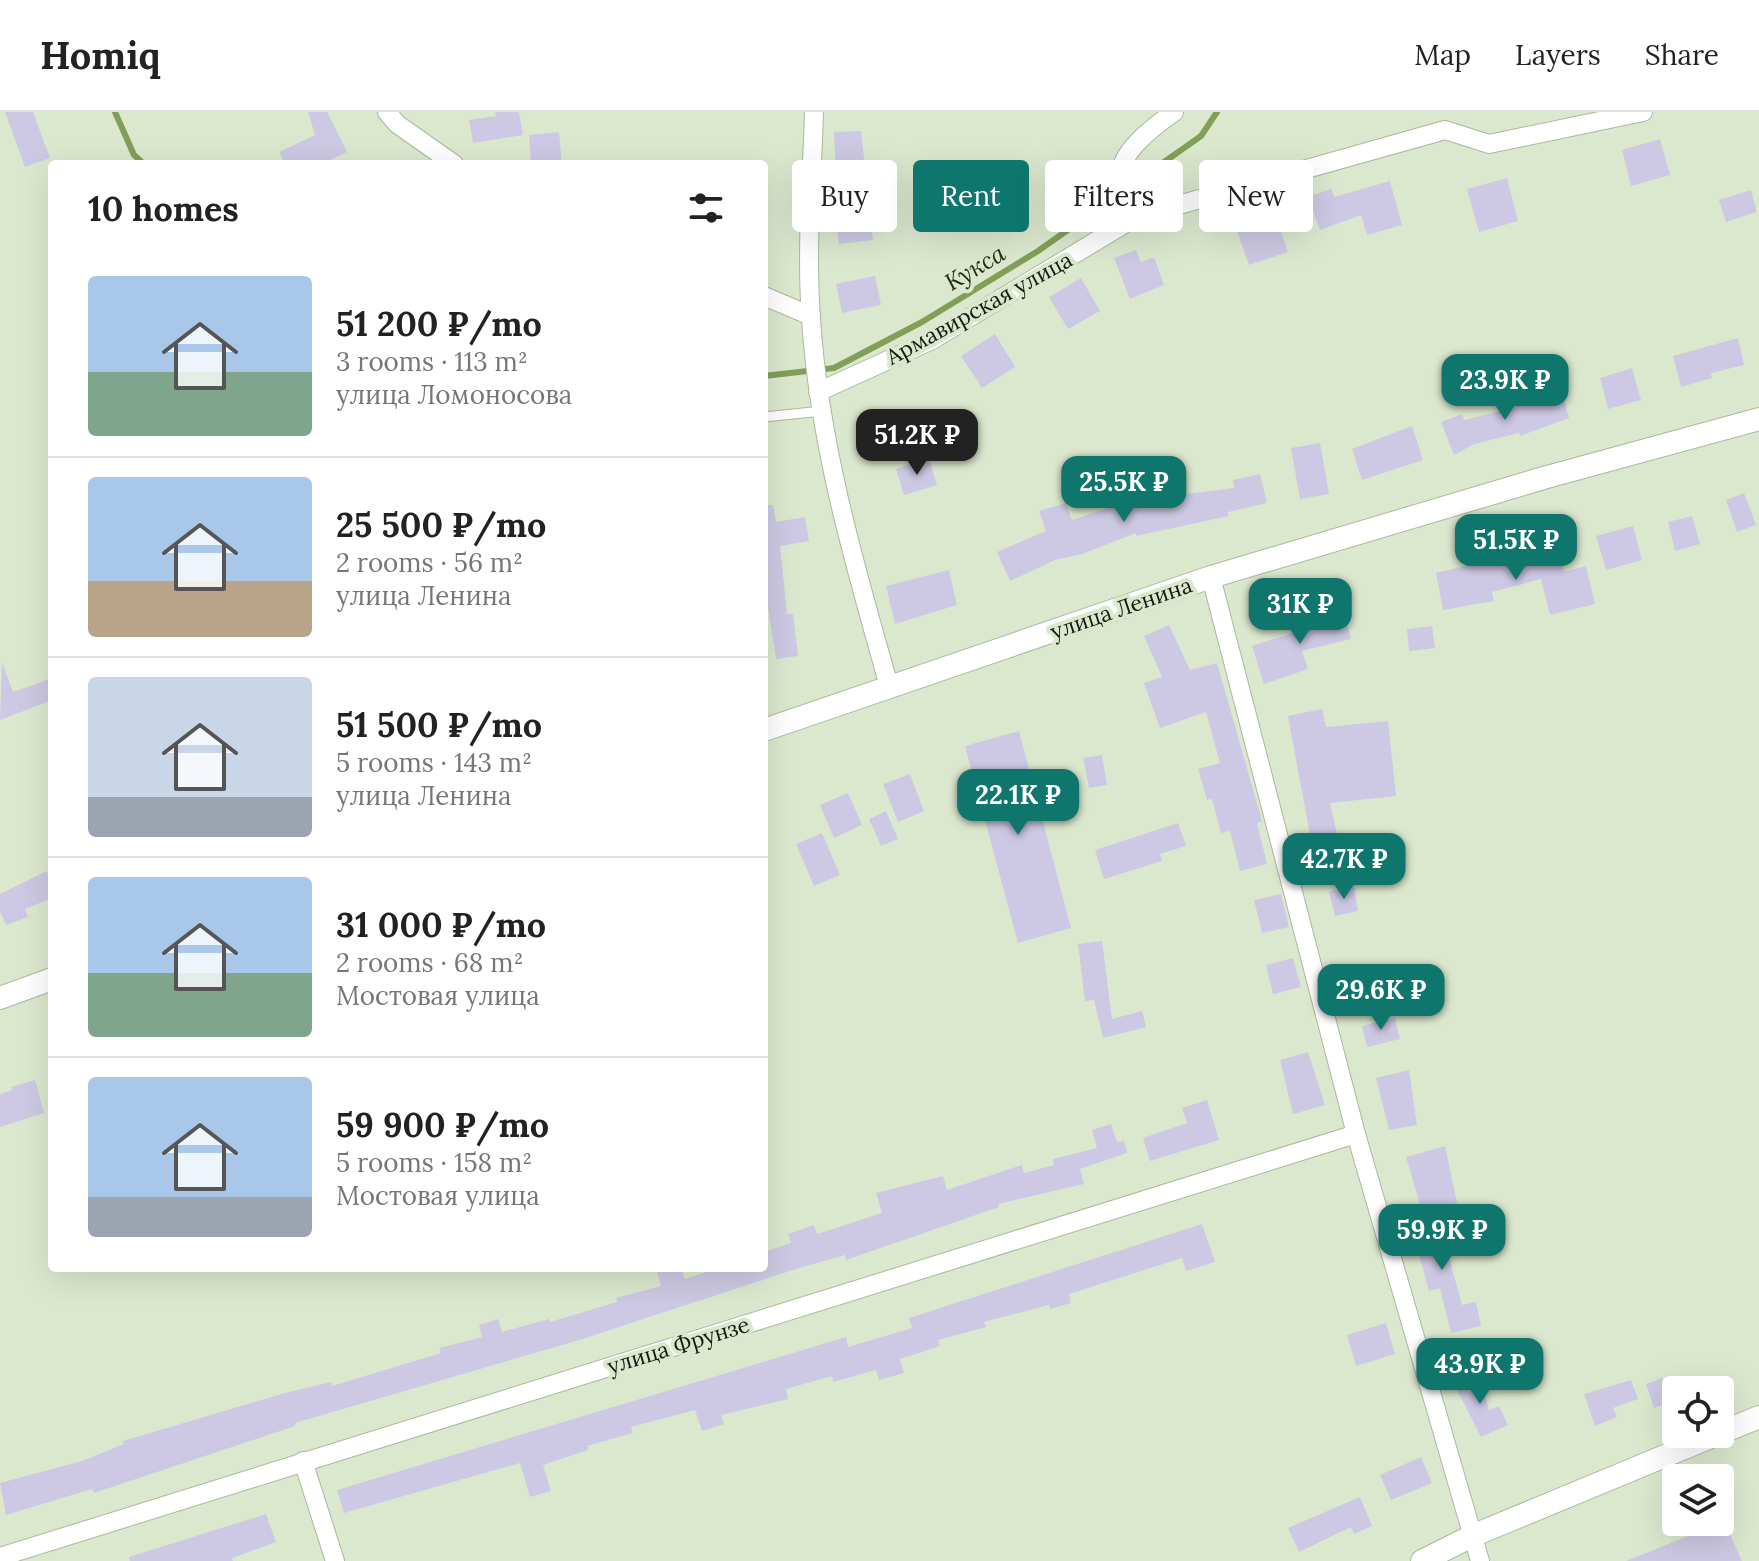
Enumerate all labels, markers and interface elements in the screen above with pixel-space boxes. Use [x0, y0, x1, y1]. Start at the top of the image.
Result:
text: Homiq [40, 31, 160, 79]
text: Map [1414, 37, 1471, 73]
text: Layers [1515, 37, 1601, 73]
text: Share [1645, 37, 1719, 73]
chip: Buy [792, 160, 897, 232]
chip: Rent [913, 160, 1029, 232]
chip: Filters [1045, 160, 1183, 232]
chip: New [1199, 160, 1313, 232]
icon: filters [684, 186, 728, 230]
text: 10 homes [88, 187, 239, 230]
water label: Кукса [939, 237, 1011, 298]
street label: Армавирская улица [880, 245, 1077, 371]
text: 51 200 ₽/mo [336, 302, 542, 345]
icon: home [152, 308, 248, 404]
text: 3 rooms · 113 m² [336, 345, 528, 378]
pin: 23.9K ₽ [1431, 354, 1579, 422]
text: 23.9K ₽ [1460, 363, 1550, 396]
text: улица Ломоносова [336, 378, 572, 411]
pin: 51.2K ₽ [843, 409, 991, 477]
text: 51.2K ₽ [874, 418, 960, 451]
pin: 25.5K ₽ [1050, 456, 1198, 524]
text: 25.5K ₽ [1079, 465, 1169, 498]
text: 25 500 ₽/mo [336, 503, 546, 546]
icon: home [152, 509, 248, 605]
pin: 51.5K ₽ [1442, 514, 1590, 582]
text: 51.5K ₽ [1473, 523, 1559, 556]
text: 2 rooms · 56 m² [336, 546, 523, 579]
street label: улица Ленина [1046, 571, 1196, 645]
pin: 31K ₽ [1244, 578, 1356, 646]
text: улица Ленина [336, 579, 511, 612]
text: 31K ₽ [1267, 587, 1333, 620]
text: 51 500 ₽/mo [336, 703, 542, 746]
icon: home [152, 709, 248, 805]
text: 5 rooms · 143 m² [336, 746, 532, 779]
pin: 22.1K ₽ [944, 769, 1092, 837]
text: 22.1K ₽ [975, 778, 1061, 811]
text: улица Ленина [336, 779, 511, 812]
pin: 42.7K ₽ [1270, 833, 1418, 901]
text: 42.7K ₽ [1300, 842, 1388, 875]
text: 31 000 ₽/mo [336, 903, 546, 946]
icon: home [152, 909, 248, 1005]
text: 2 rooms · 68 m² [336, 946, 524, 979]
pin: 29.6K ₽ [1307, 964, 1455, 1032]
text: 29.6K ₽ [1336, 973, 1426, 1006]
text: Мостовая улица [336, 979, 540, 1012]
text: 59 900 ₽/mo [336, 1103, 549, 1146]
icon: home [152, 1109, 248, 1205]
text: 5 rooms · 158 m² [336, 1146, 532, 1179]
text: Мостовая улица [336, 1179, 540, 1212]
pin: 59.9K ₽ [1368, 1204, 1516, 1272]
text: 59.9K ₽ [1396, 1213, 1488, 1246]
street label: улица Фрунзе [603, 1310, 753, 1380]
pin: 43.9K ₽ [1406, 1338, 1554, 1406]
text: 43.9K ₽ [1434, 1347, 1526, 1380]
map controls [1662, 1376, 1734, 1536]
button: locate [1662, 1376, 1734, 1448]
button: layers [1662, 1464, 1734, 1536]

